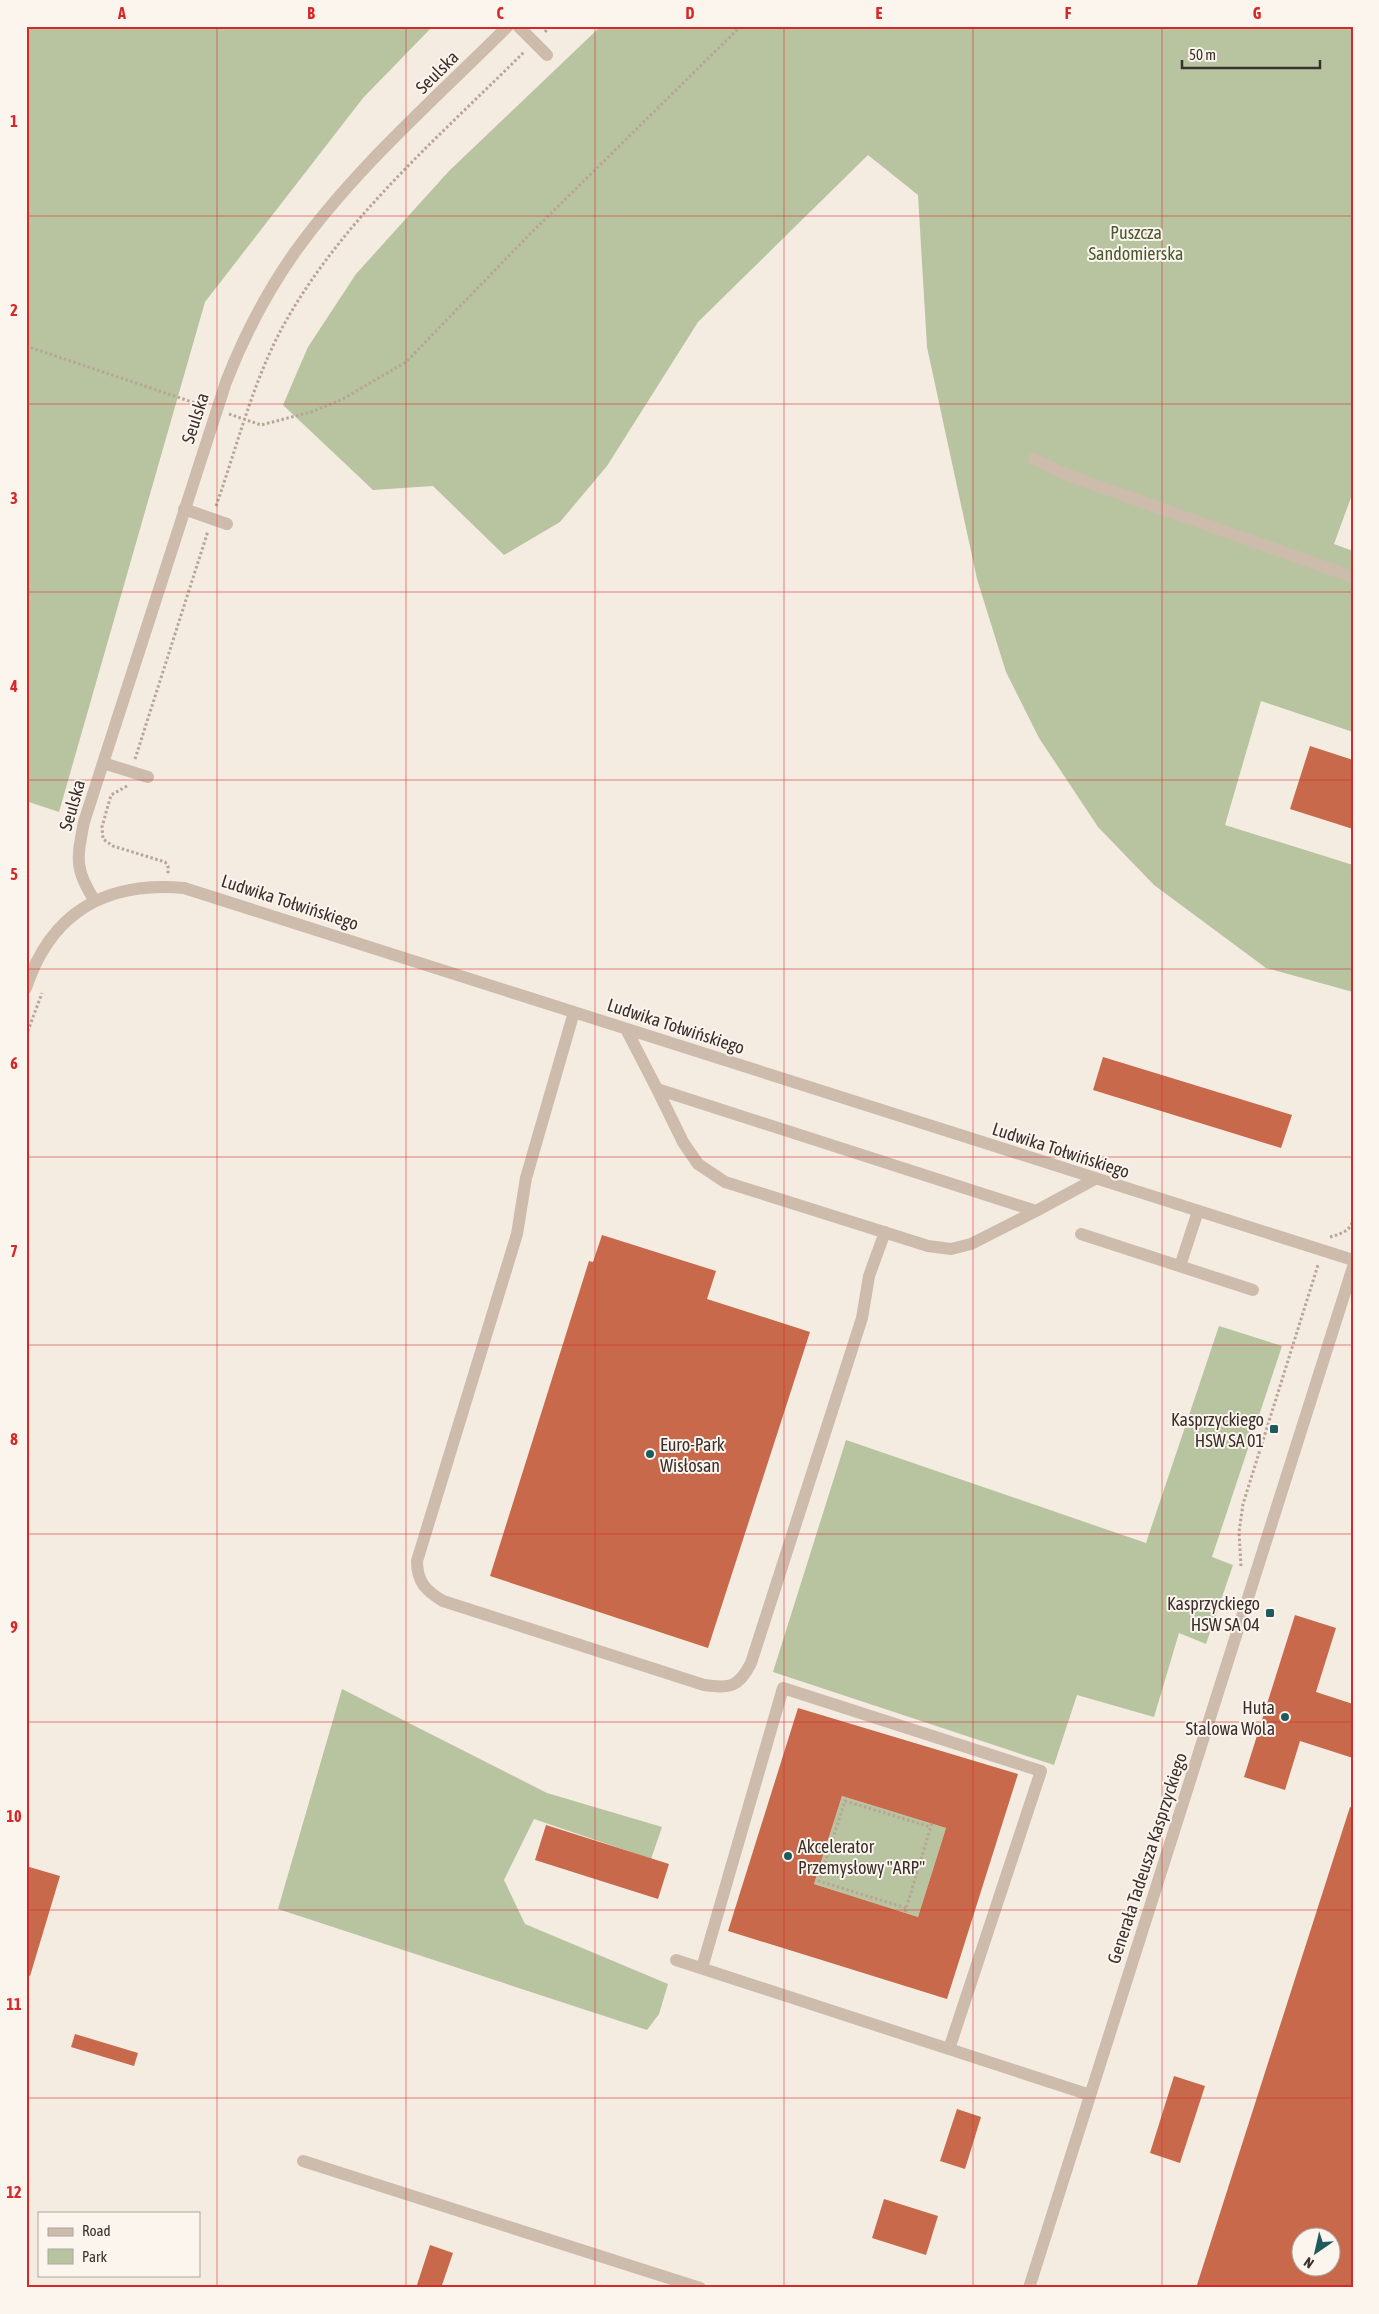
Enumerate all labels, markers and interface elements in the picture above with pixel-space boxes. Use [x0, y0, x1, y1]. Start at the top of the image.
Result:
text: A [117, 4, 126, 22]
text: B [307, 4, 315, 22]
text: C [496, 4, 504, 22]
text: D [686, 4, 695, 22]
text: E [876, 4, 883, 22]
text: F [1065, 4, 1072, 22]
text: G [1253, 4, 1262, 22]
scale bar [1182, 38, 1319, 70]
street label: Seulska [411, 46, 463, 98]
text: 50 m [1189, 46, 1216, 63]
text: 1 [10, 112, 18, 130]
park label: Puszcza Sandomierska [1089, 222, 1183, 264]
text: 2 [10, 301, 18, 319]
street label: Seulska [177, 390, 213, 446]
text: 3 [10, 489, 18, 507]
text: 4 [9, 677, 18, 695]
street label: Seulska [55, 777, 89, 833]
text: 5 [10, 865, 18, 883]
street label: Ludwika Tołwińskiego [219, 870, 361, 934]
street label: Ludwika Tołwińskiego [605, 994, 747, 1058]
text: 6 [10, 1054, 18, 1072]
street label: Ludwika Tołwińskiego [990, 1118, 1132, 1182]
text: 7 [10, 1242, 18, 1260]
place label: Kasprzyckiego HSW SA 01 [1171, 1409, 1264, 1451]
marker: Kasprzyckiego HSW SA 01 [1268, 1423, 1280, 1435]
text: 8 [10, 1430, 18, 1448]
place label: Euro-Park Wisłosan [660, 1434, 725, 1476]
marker: Euro-Park Wisłosan [644, 1448, 656, 1460]
place label: Kasprzyckiego HSW SA 04 [1167, 1593, 1260, 1635]
marker: Kasprzyckiego HSW SA 04 [1264, 1607, 1276, 1619]
text: 9 [10, 1618, 18, 1636]
place label: Huta Stalowa Wola [1186, 1697, 1275, 1739]
marker: Huta Stalowa Wola [1279, 1711, 1291, 1723]
street label: Generała Tadeusza Kasprzyckiego [1103, 1750, 1191, 1966]
text: 10 [6, 1807, 22, 1825]
place label: Akcelerator Przemysłowy "ARP" [798, 1836, 925, 1878]
marker: Akcelerator Przemysłowy "ARP" [782, 1850, 794, 1862]
text: 11 [6, 1995, 22, 2013]
text: 12 [6, 2183, 22, 2201]
legend [38, 2212, 200, 2276]
text: Road [82, 2222, 111, 2239]
north arrow [1292, 2226, 1342, 2276]
text: Park [82, 2248, 107, 2265]
text: N [1301, 2254, 1317, 2272]

